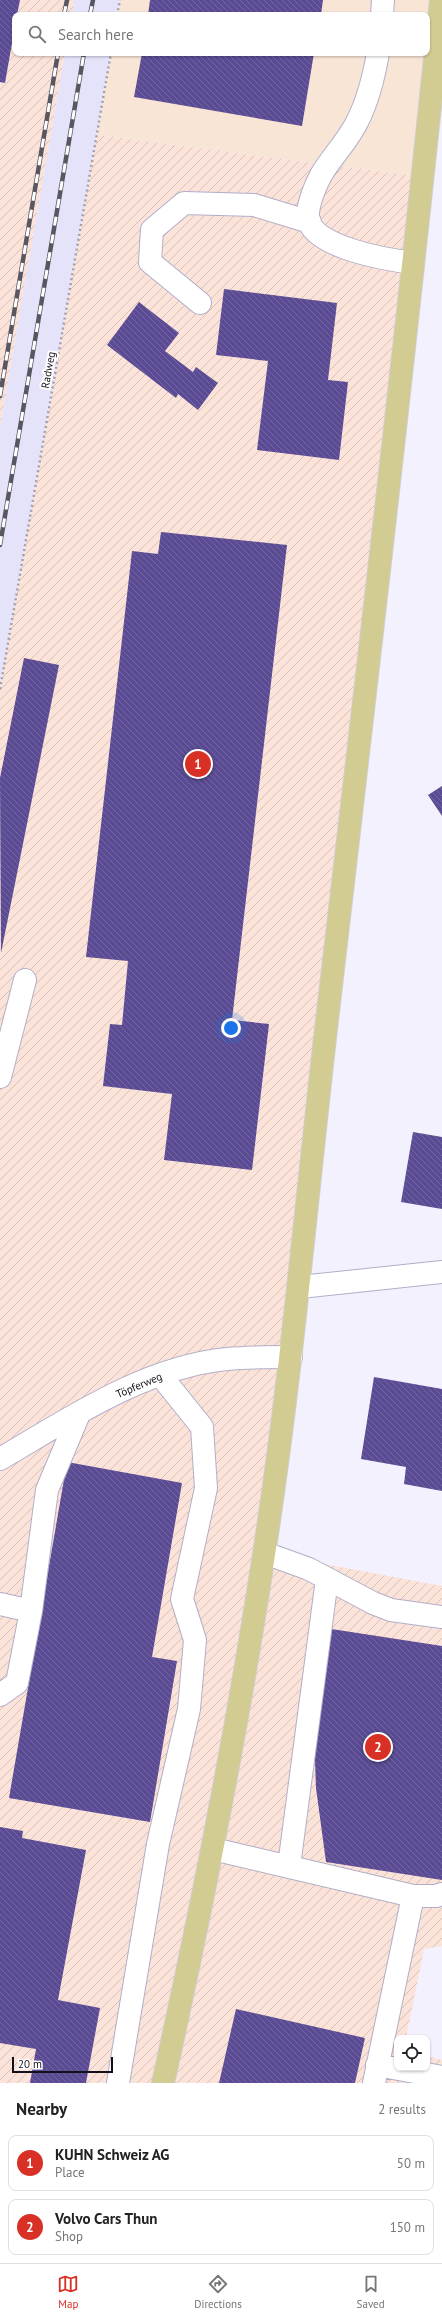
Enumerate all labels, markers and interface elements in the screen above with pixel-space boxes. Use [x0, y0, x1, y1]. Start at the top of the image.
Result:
search box [12, 12, 430, 56]
icon: search [26, 23, 48, 45]
text: Search here [58, 25, 134, 44]
street label: Radweg [38, 350, 58, 390]
pin: 1 [185, 749, 211, 779]
your location [221, 1018, 241, 1038]
street label: Töpferweg [114, 1369, 164, 1401]
pin: 2 [365, 1732, 391, 1762]
map controls [394, 2035, 430, 2071]
button: locate [394, 2035, 430, 2071]
scale bar [12, 2055, 113, 2074]
text: 20 m [18, 2057, 42, 2071]
text: Nearby [16, 2098, 67, 2120]
text: 2 results [378, 2101, 426, 2118]
text: KUHN Schweiz AG [55, 2145, 169, 2164]
text: 1 [26, 2155, 34, 2172]
text: 50 m [397, 2155, 425, 2172]
text: Place [55, 2164, 85, 2181]
text: Volvo Cars Thun [55, 2209, 158, 2228]
text: 2 [26, 2219, 34, 2236]
text: 150 m [390, 2219, 425, 2236]
text: Shop [55, 2228, 83, 2245]
tab: Map [57, 2273, 79, 2311]
tab: Directions [194, 2273, 242, 2311]
tab: Saved [357, 2273, 385, 2311]

